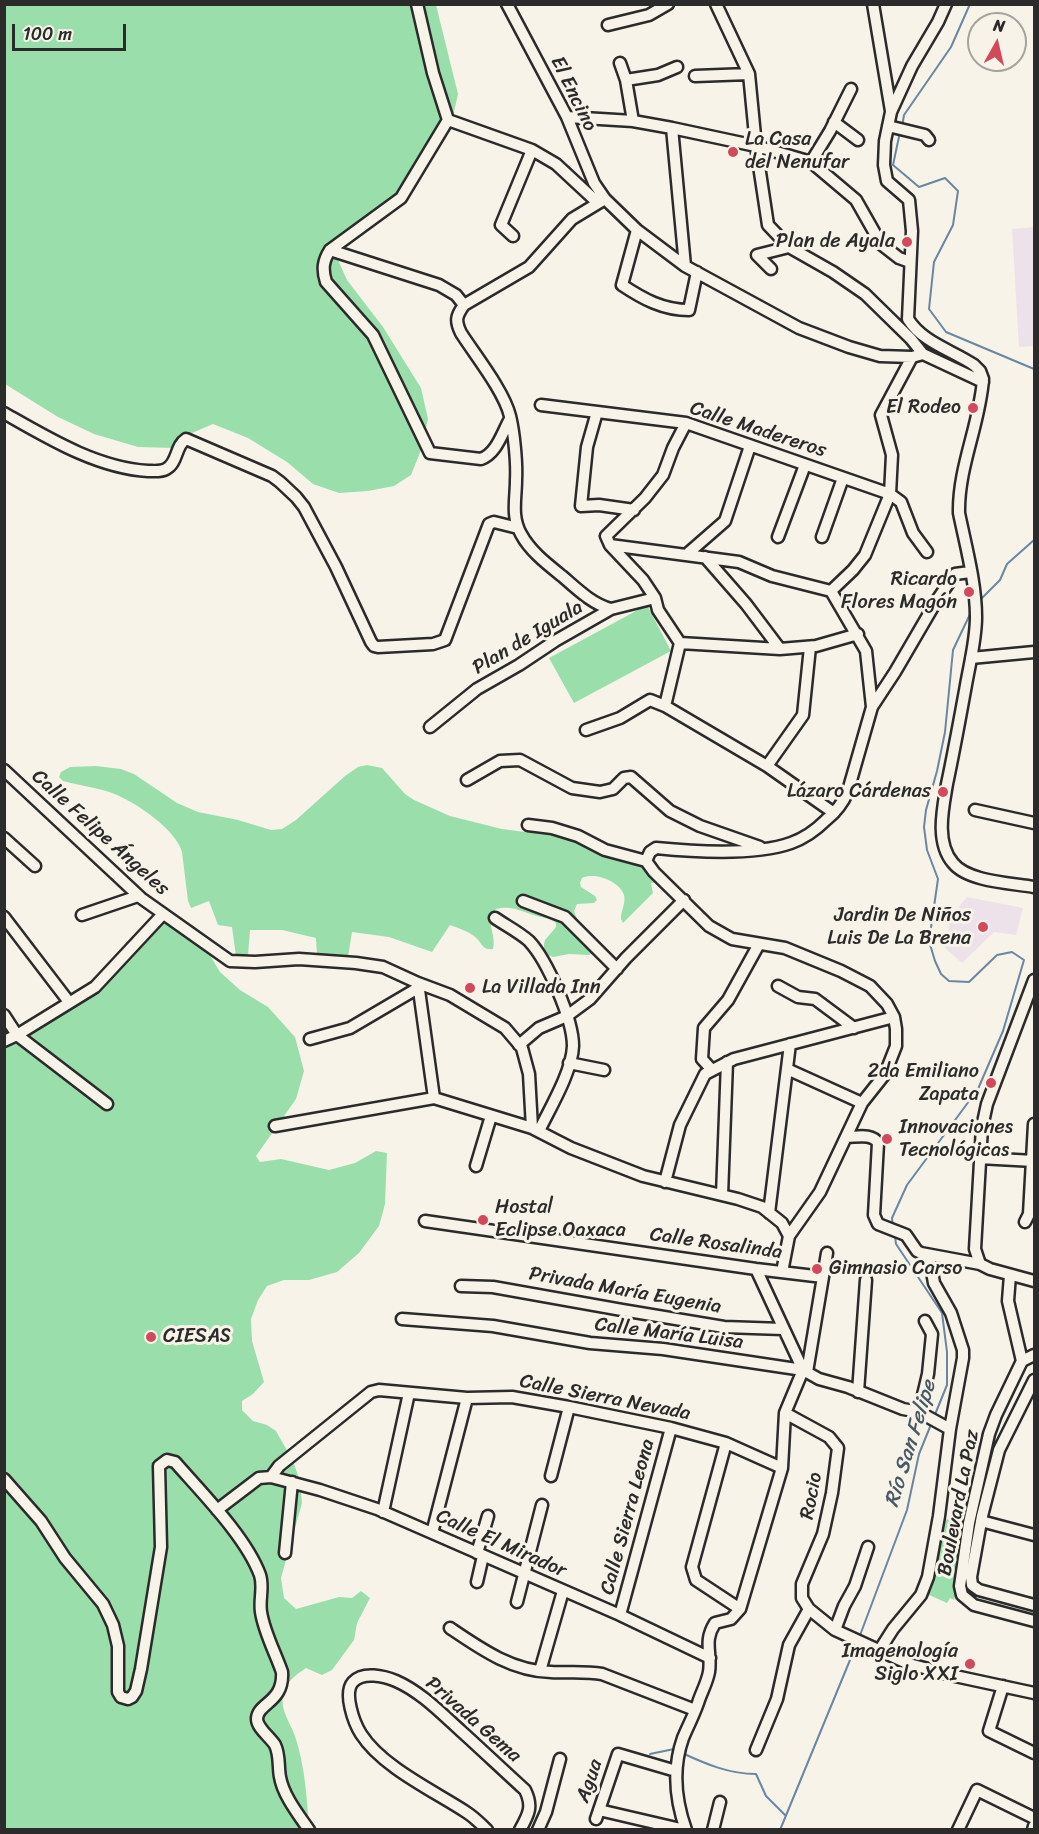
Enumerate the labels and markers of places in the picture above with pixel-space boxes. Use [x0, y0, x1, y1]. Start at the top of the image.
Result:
place label: La Casa del Nenufar [745, 128, 849, 175]
marker: La Casa del Nenufar [726, 145, 740, 159]
place label: Plan de Ayala [776, 230, 895, 254]
marker: Plan de Ayala [900, 235, 914, 249]
place label: El Rodeo [886, 396, 961, 420]
marker: El Rodeo [966, 401, 980, 415]
place label: Ricardo Flores Magón [841, 568, 957, 615]
marker: Ricardo Flores Magón [962, 585, 976, 599]
place label: Lázaro Cárdenas [787, 780, 931, 804]
marker: Lázaro Cárdenas [936, 785, 950, 799]
place label: Jardin De Niños Luis De La Brena [827, 904, 971, 951]
marker: Jardin De Niños Luis De La Brena [976, 920, 990, 934]
place label: La Villada Inn [482, 976, 601, 1000]
marker: La Villada Inn [463, 981, 477, 995]
place label: 2da Emiliano Zapata [867, 1060, 979, 1107]
marker: 2da Emiliano Zapata [984, 1076, 998, 1090]
place label: Innovaciones Tecnológicas [899, 1116, 1013, 1163]
marker: Innovaciones Tecnológicas [880, 1132, 894, 1146]
place label: Hostal Eclipse Oaxaca [495, 1196, 626, 1243]
marker: Hostal Eclipse Oaxaca [476, 1213, 490, 1227]
place label: Gimnasio Carso [829, 1257, 962, 1281]
marker: Gimnasio Carso [810, 1262, 824, 1276]
place label: CIESAS [163, 1325, 231, 1349]
marker: CIESAS [144, 1330, 158, 1344]
place label: Imagenología Siglo XXI [842, 1640, 958, 1687]
marker: Imagenología Siglo XXI [963, 1657, 977, 1671]

